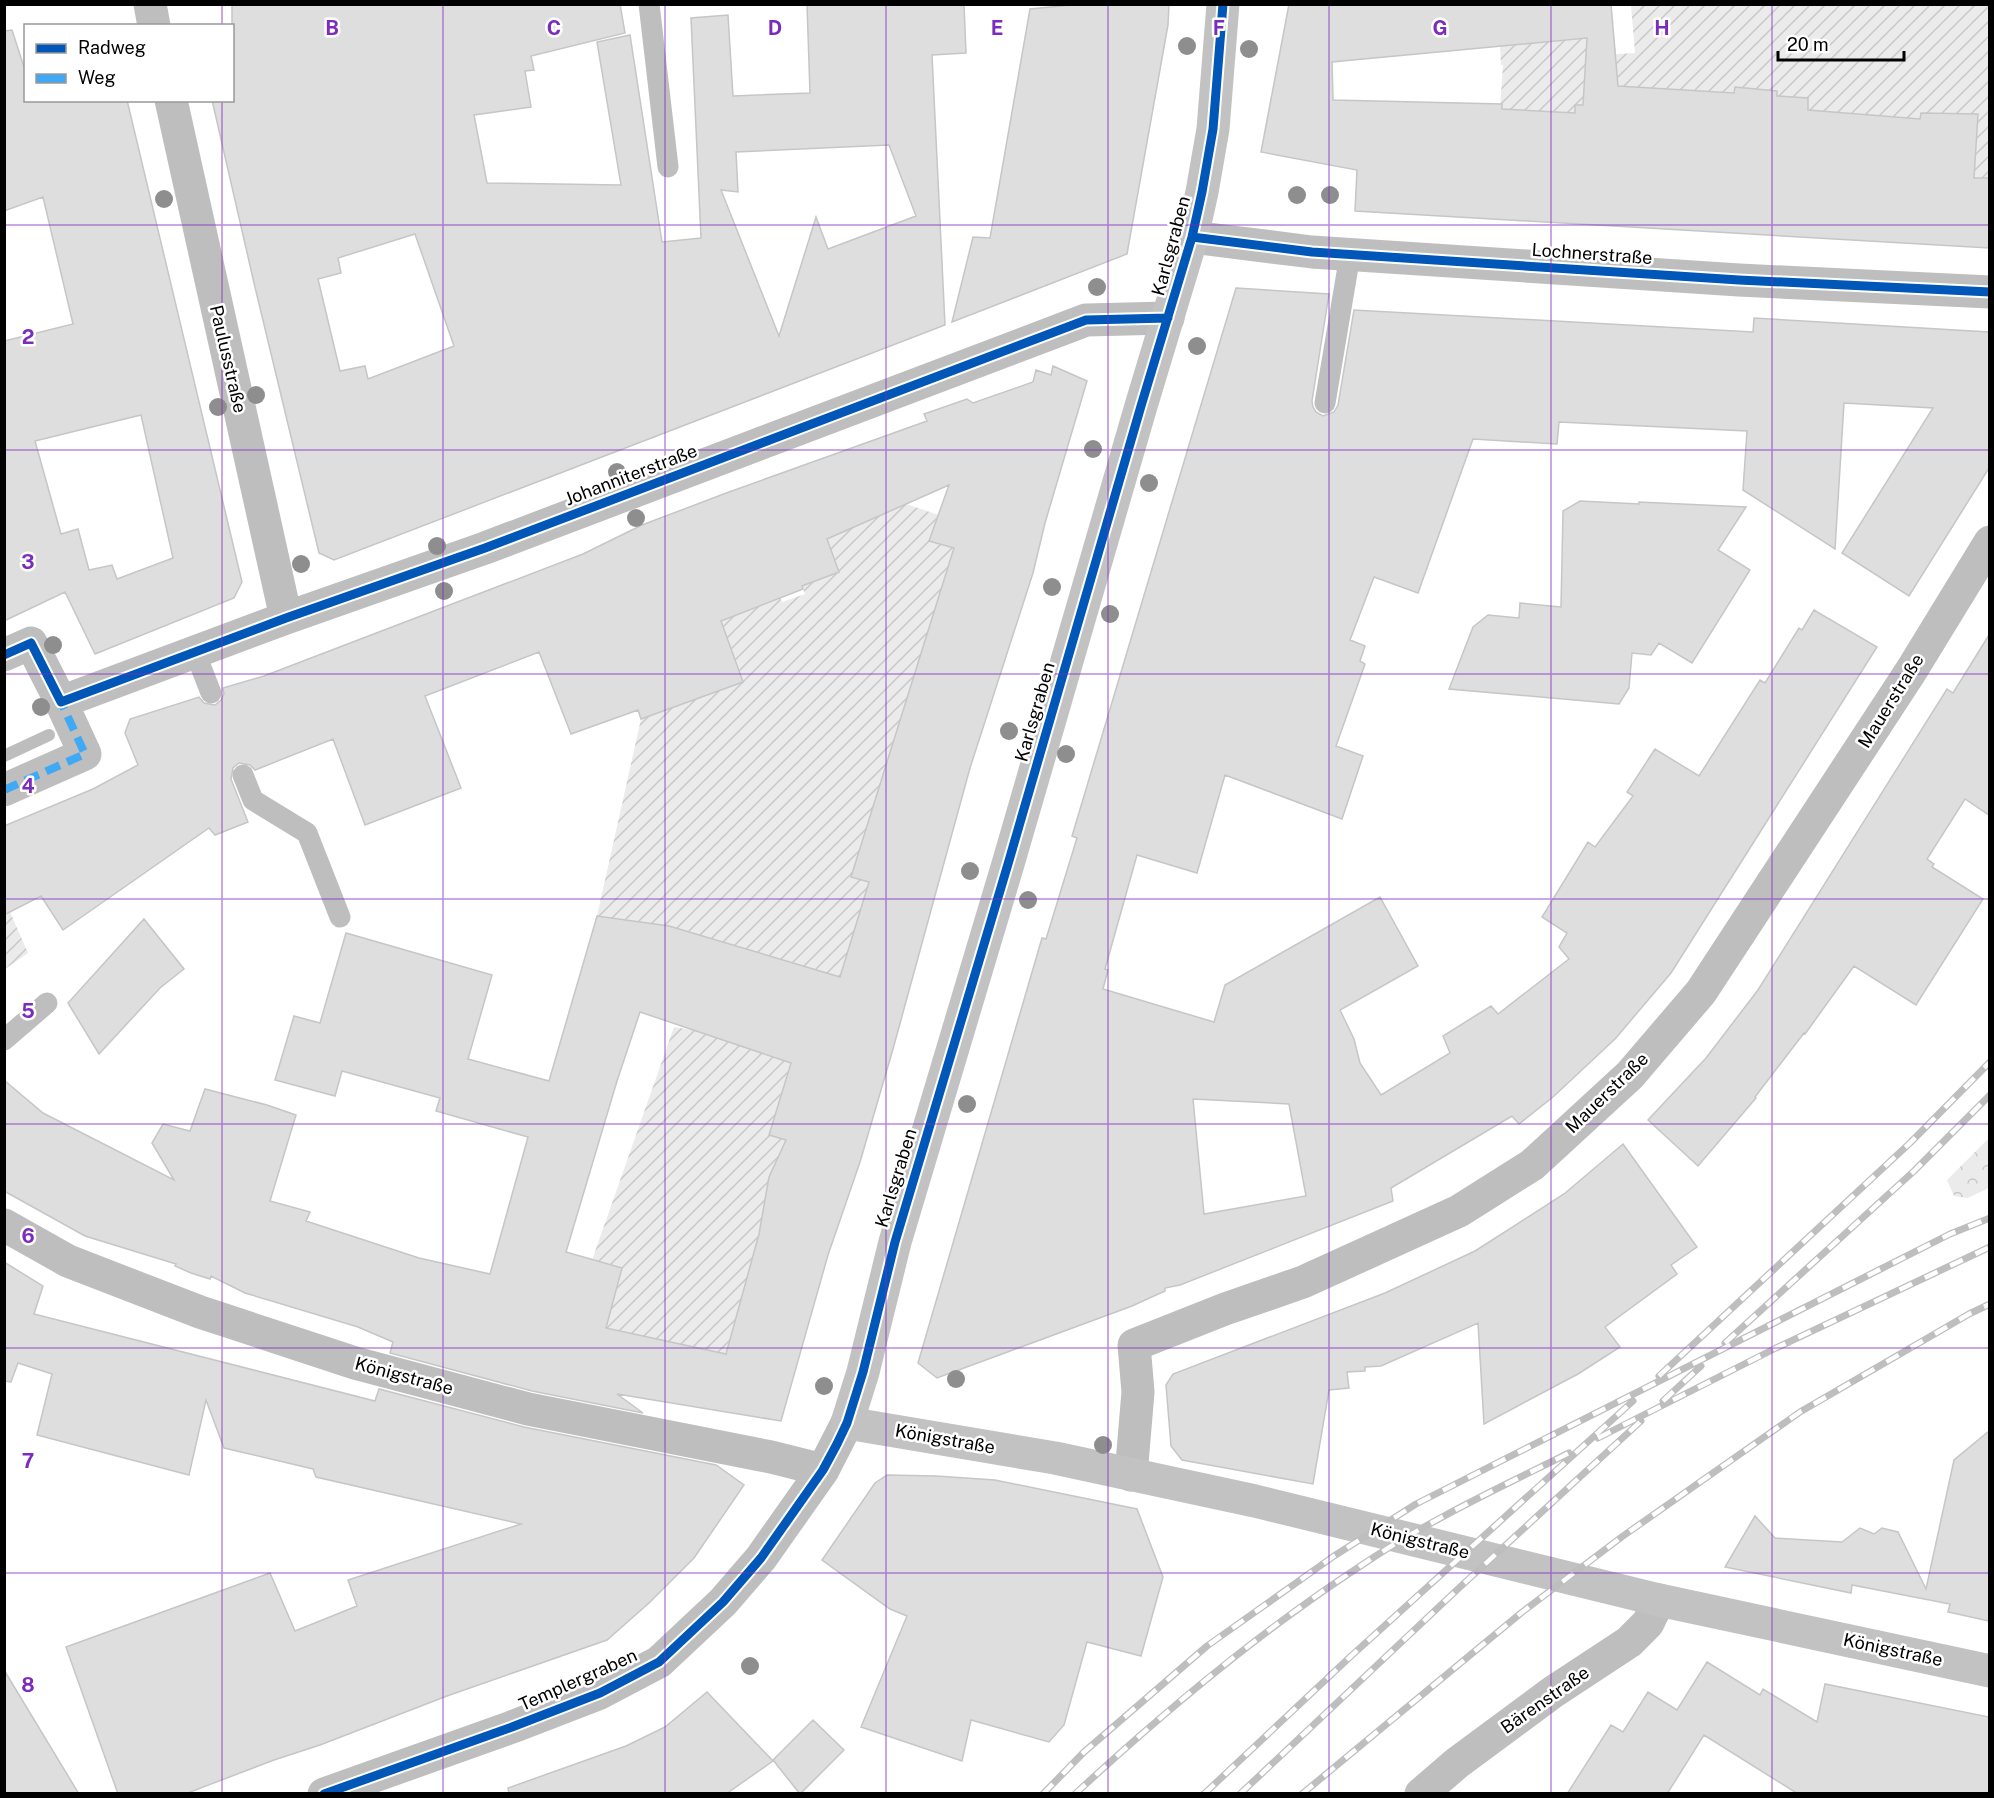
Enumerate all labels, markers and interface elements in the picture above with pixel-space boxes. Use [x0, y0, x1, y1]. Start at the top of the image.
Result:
text: B [325, 16, 339, 40]
text: C [547, 16, 561, 40]
text: D [768, 16, 782, 40]
text: E [991, 16, 1003, 40]
text: F [1213, 16, 1225, 40]
text: G [1432, 16, 1448, 40]
text: H [1654, 16, 1670, 40]
legend [24, 24, 234, 102]
scale bar [1778, 24, 1904, 62]
text: 20 m [1787, 34, 1829, 55]
text: Radweg [78, 37, 146, 58]
text: Weg [78, 67, 116, 88]
street label: Karlsgraben [1147, 194, 1194, 298]
street label: Lochnerstraße [1531, 239, 1653, 268]
street label: Paulusstraße [206, 303, 251, 415]
text: 2 [22, 325, 34, 349]
street label: Johanniterstraße [562, 440, 700, 509]
text: 3 [21, 550, 35, 574]
street label: Mauerstraße [1853, 650, 1928, 752]
street label: Karlsgraben [1010, 660, 1059, 764]
text: 4 [21, 774, 35, 798]
text: 5 [21, 999, 35, 1023]
street label: Mauerstraße [1561, 1048, 1652, 1137]
street label: Karlsgraben [870, 1126, 921, 1230]
text: 6 [21, 1224, 35, 1248]
street label: Königstraße [353, 1352, 456, 1399]
street label: Königstraße [894, 1419, 997, 1458]
text: 7 [22, 1449, 34, 1473]
street label: Königstraße [1369, 1518, 1472, 1563]
street label: Königstraße [1842, 1629, 1945, 1670]
street label: Templergraben [515, 1644, 640, 1715]
street label: Bärenstraße [1497, 1662, 1593, 1738]
text: 8 [21, 1673, 35, 1697]

